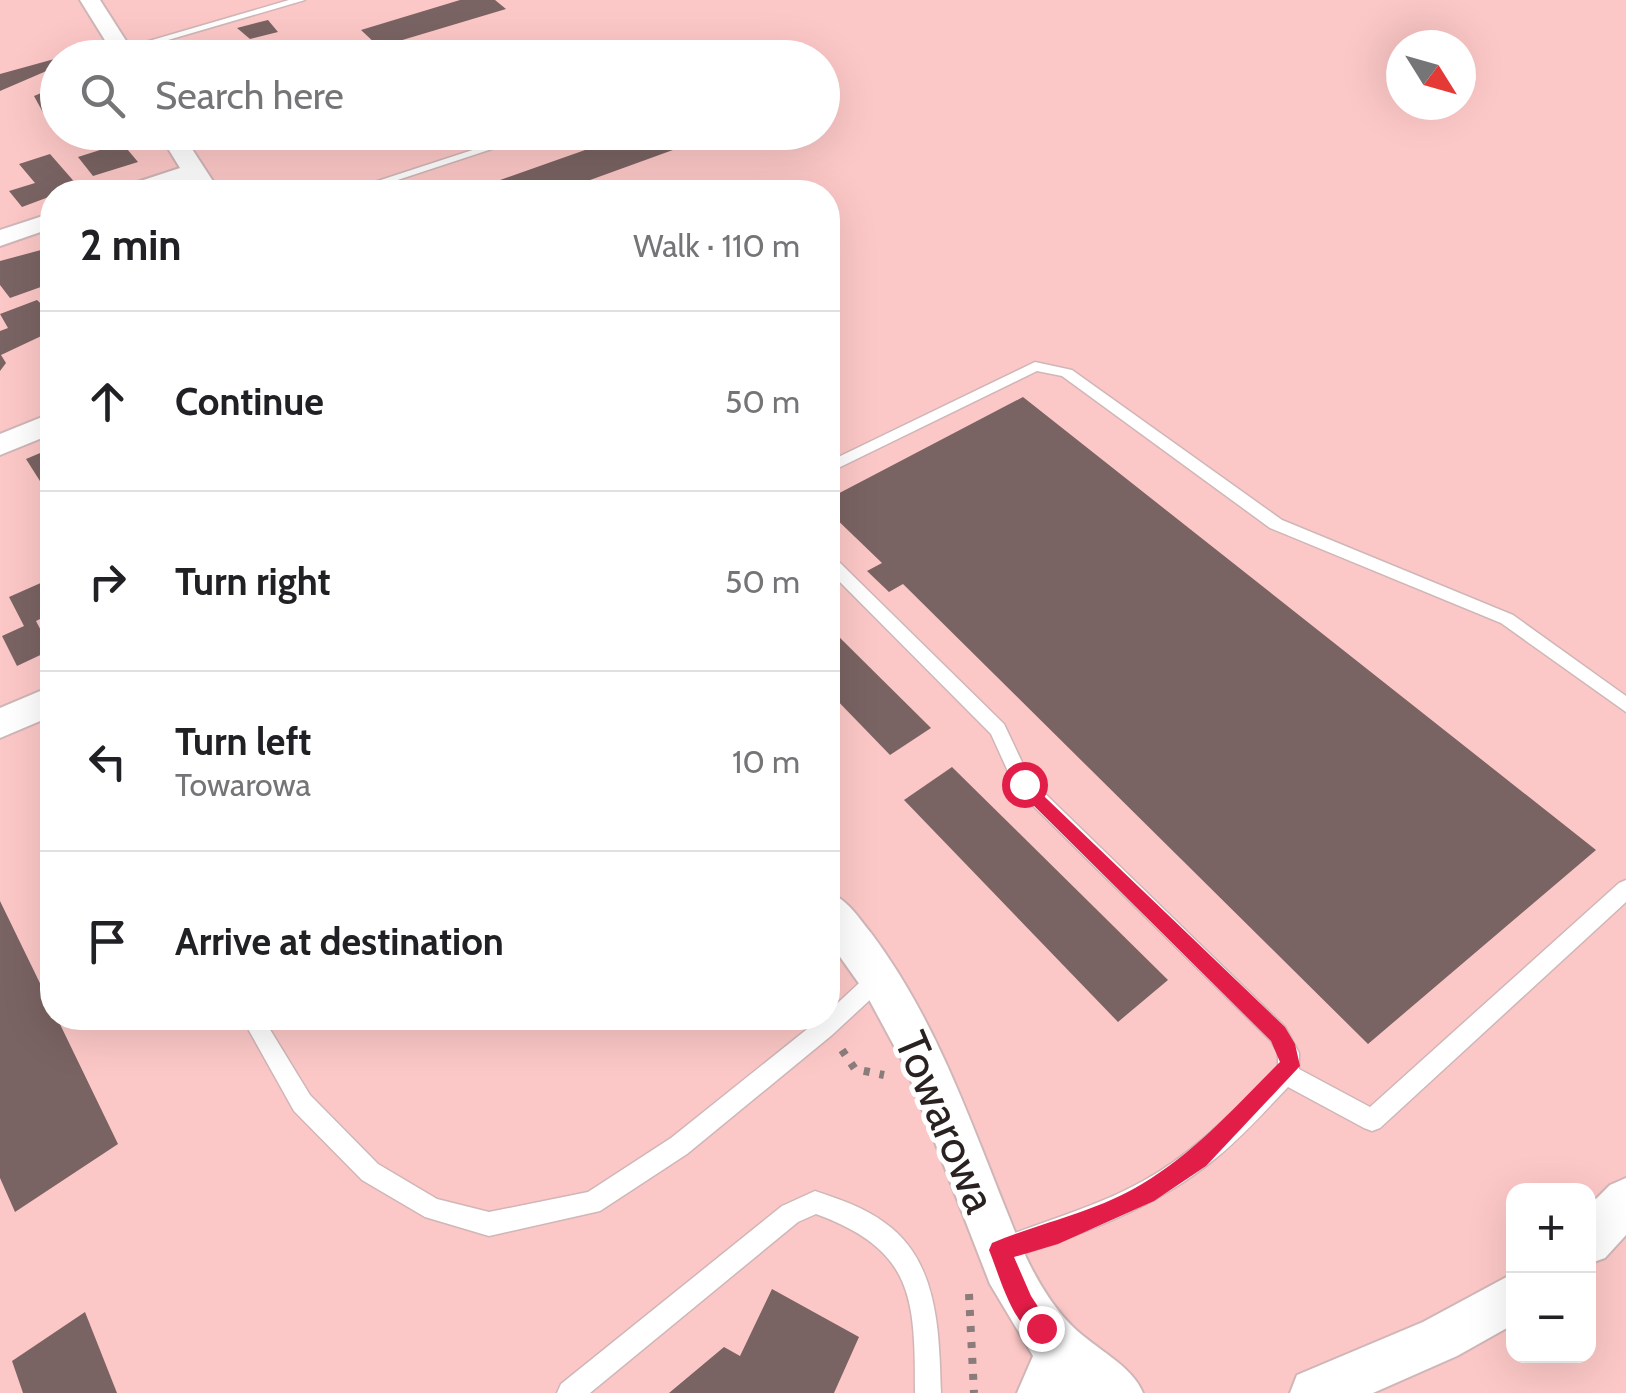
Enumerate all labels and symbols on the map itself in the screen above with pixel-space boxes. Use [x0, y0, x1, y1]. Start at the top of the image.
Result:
north arrow [1386, 30, 1476, 120]
route start [1002, 762, 1048, 808]
street label: Towarowa [884, 1023, 1008, 1221]
route end [1019, 1306, 1065, 1352]

